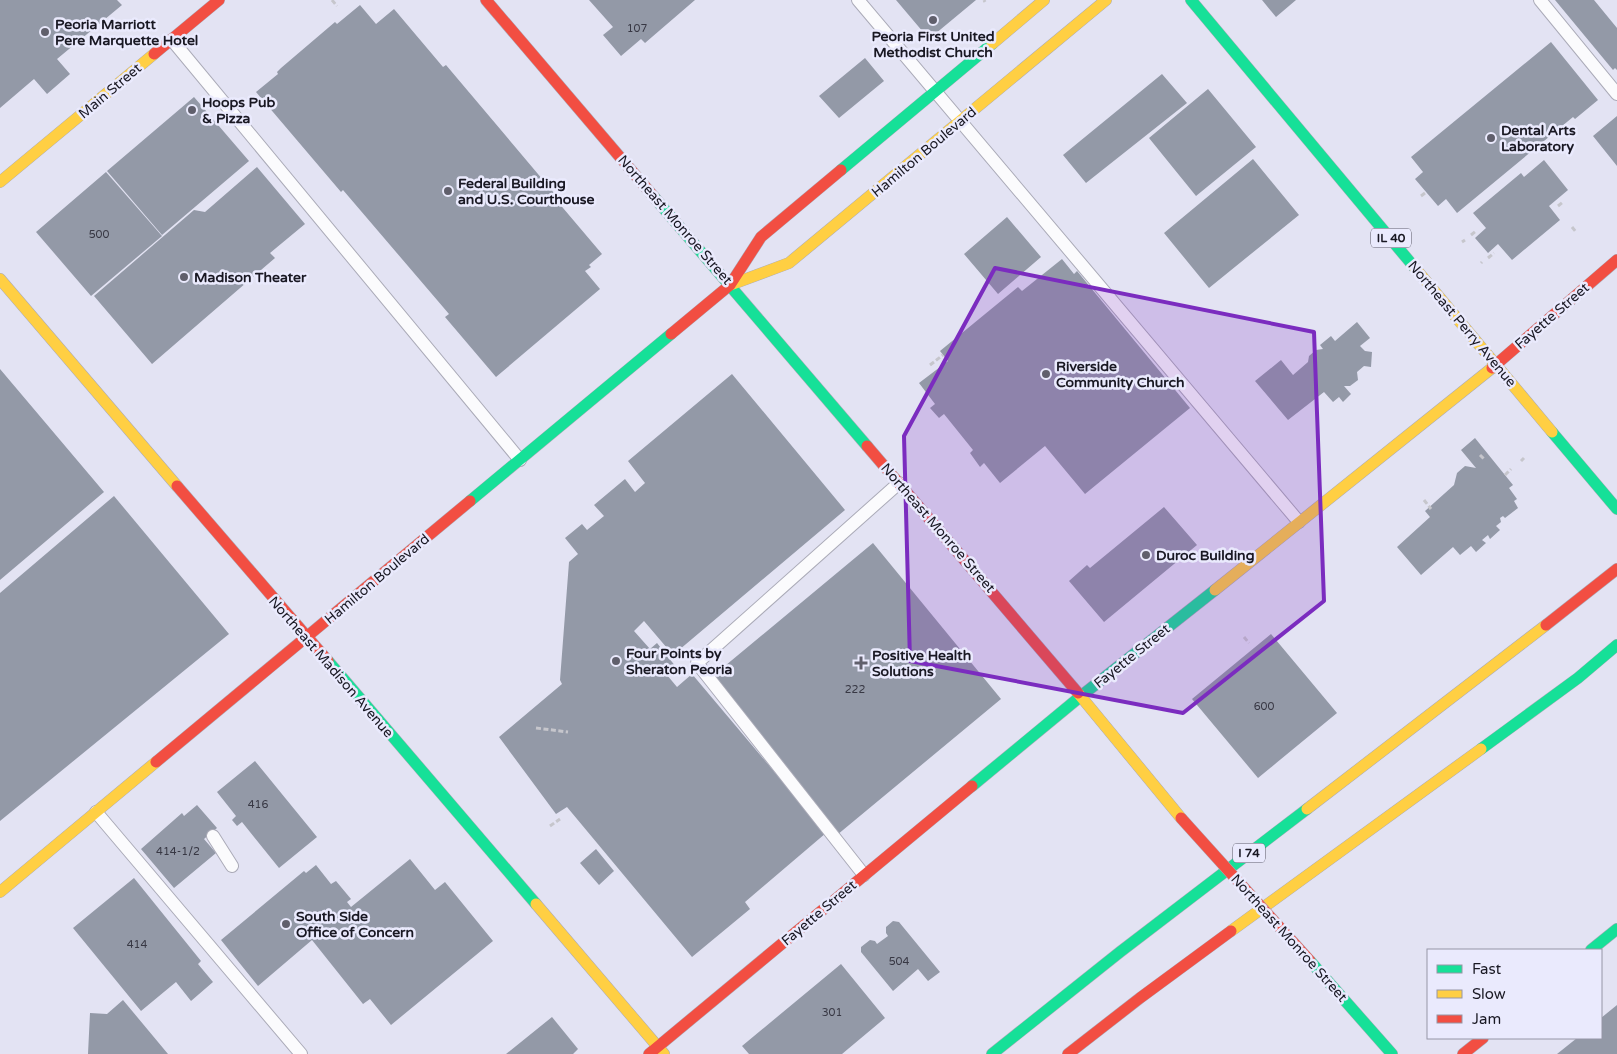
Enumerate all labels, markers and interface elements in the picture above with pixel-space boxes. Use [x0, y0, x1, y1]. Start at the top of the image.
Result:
marker: Peoria First United Methodist Church [927, 14, 939, 26]
place label: Peoria Marriott Pere Marquette Hotel [55, 16, 198, 49]
house number: 107 [627, 22, 647, 35]
marker: Peoria Marriott Pere Marquette Hotel [39, 26, 51, 38]
place label: Peoria First United Methodist Church [871, 28, 995, 61]
street label: Main Street [75, 59, 145, 122]
place label: Hoops Pub & Pizza [202, 94, 275, 127]
street label: Hamilton Boulevard [868, 103, 980, 201]
marker: Hoops Pub & Pizza [186, 104, 198, 116]
place label: Dental Arts Laboratory [1501, 122, 1576, 155]
marker: Dental Arts Laboratory [1485, 132, 1497, 144]
street label: Northeast Monroe Street [614, 152, 736, 289]
place label: Federal Building and U.S. Courthouse [458, 175, 595, 208]
marker: Federal Building and U.S. Courthouse [442, 185, 454, 197]
house number: 500 [89, 228, 109, 241]
road number: IL 40 [1371, 228, 1411, 248]
street label: Northeast Perry Avenue [1404, 257, 1520, 391]
place label: Madison Theater [194, 269, 307, 286]
marker: Madison Theater [178, 271, 190, 283]
street label: Fayette Street [1511, 279, 1593, 353]
place label: Riverside Community Church [1056, 358, 1185, 391]
marker: Riverside Community Church [1040, 368, 1052, 380]
street label: Northeast Monroe Street [877, 460, 999, 597]
street label: Hamilton Boulevard [321, 530, 433, 628]
place label: Duroc Building [1156, 547, 1255, 564]
marker: Duroc Building [1140, 549, 1152, 561]
street label: Northeast Madison Avenue [265, 593, 397, 741]
street label: Fayette Street [1091, 620, 1174, 692]
place label: Four Points by Sheraton Peoria [626, 645, 732, 678]
place label: Positive Health Solutions [872, 647, 971, 680]
marker: Four Points by Sheraton Peoria [610, 655, 622, 667]
marker: Positive Health Solutions [854, 656, 868, 670]
house number: 222 [845, 683, 865, 696]
house number: 600 [1254, 700, 1274, 713]
house number: 416 [248, 798, 268, 811]
road number: I 74 [1233, 844, 1265, 862]
house number: 414-1/2 [156, 845, 200, 858]
street label: Northeast Monroe Street [1227, 871, 1351, 1006]
street label: Fayette Street [778, 876, 860, 949]
place label: South Side Office of Concern [296, 908, 414, 941]
marker: South Side Office of Concern [280, 918, 292, 930]
house number: 414 [127, 938, 147, 951]
legend [1427, 949, 1602, 1039]
house number: 504 [889, 955, 909, 968]
text: Fast [1472, 960, 1502, 978]
text: Slow [1472, 985, 1506, 1003]
house number: 301 [822, 1006, 842, 1019]
text: Jam [1472, 1010, 1501, 1028]

